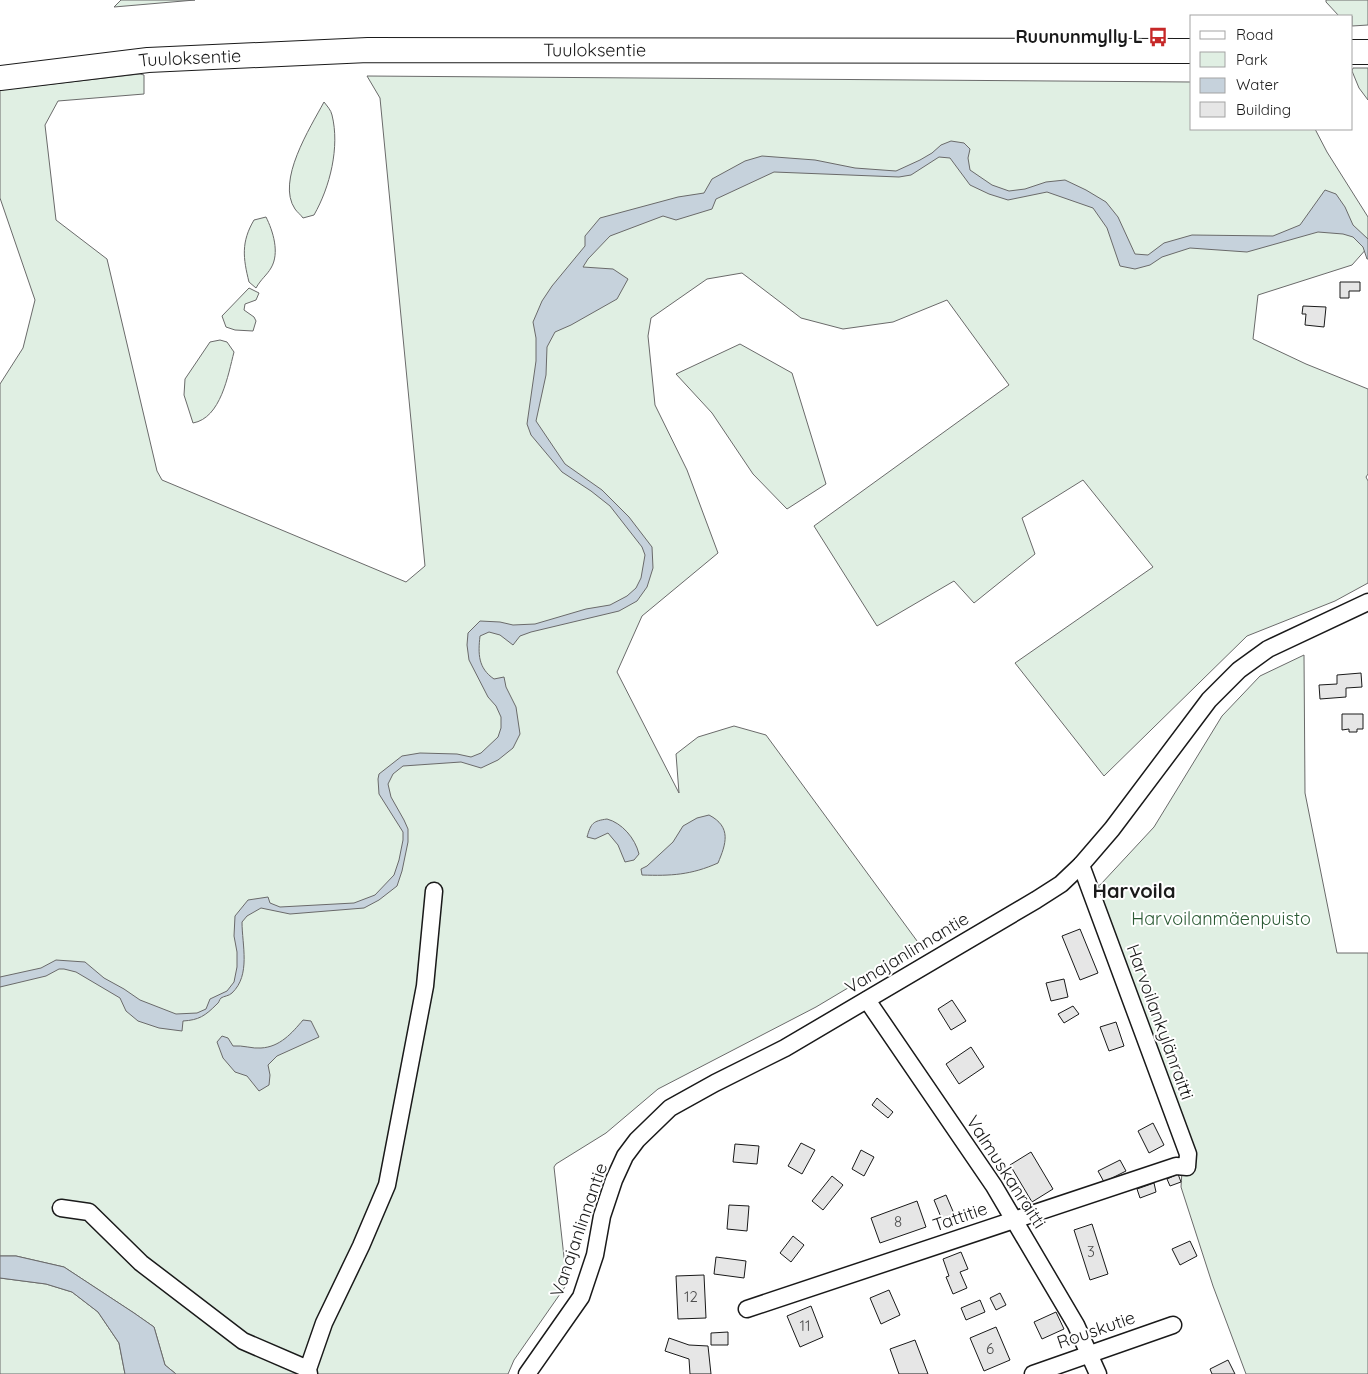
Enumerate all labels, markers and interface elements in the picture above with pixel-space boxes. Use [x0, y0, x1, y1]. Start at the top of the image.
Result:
legend [1190, 15, 1353, 130]
place label: Ruununmylly L [1015, 25, 1143, 48]
text: Road [1236, 25, 1273, 44]
bus stop icon: Ruununmylly L [1147, 26, 1169, 48]
street label: Tuuloksentie [543, 38, 646, 61]
street label: Tuuloksentie [137, 44, 242, 72]
text: Park [1236, 50, 1268, 69]
text: Water [1236, 75, 1279, 94]
text: Building [1236, 100, 1291, 119]
district label: Harvoila [1093, 878, 1175, 903]
street label: Vanajanlinnantie [841, 907, 973, 999]
park label: Harvoilanmäenpuisto [1131, 907, 1311, 930]
street label: Harvoilankylänraitti [1122, 941, 1199, 1103]
street label: Valmuskanraitti [961, 1111, 1052, 1233]
street label: Vanajanlinnantie [545, 1160, 612, 1300]
street label: Tattitie [930, 1197, 990, 1237]
house number: 8 [894, 1212, 902, 1231]
house number: 3 [1087, 1242, 1095, 1261]
house number: 12 [684, 1287, 698, 1306]
street label: Rouskutie [1054, 1305, 1138, 1354]
house number: 11 [799, 1316, 811, 1335]
house number: 6 [986, 1339, 994, 1358]

